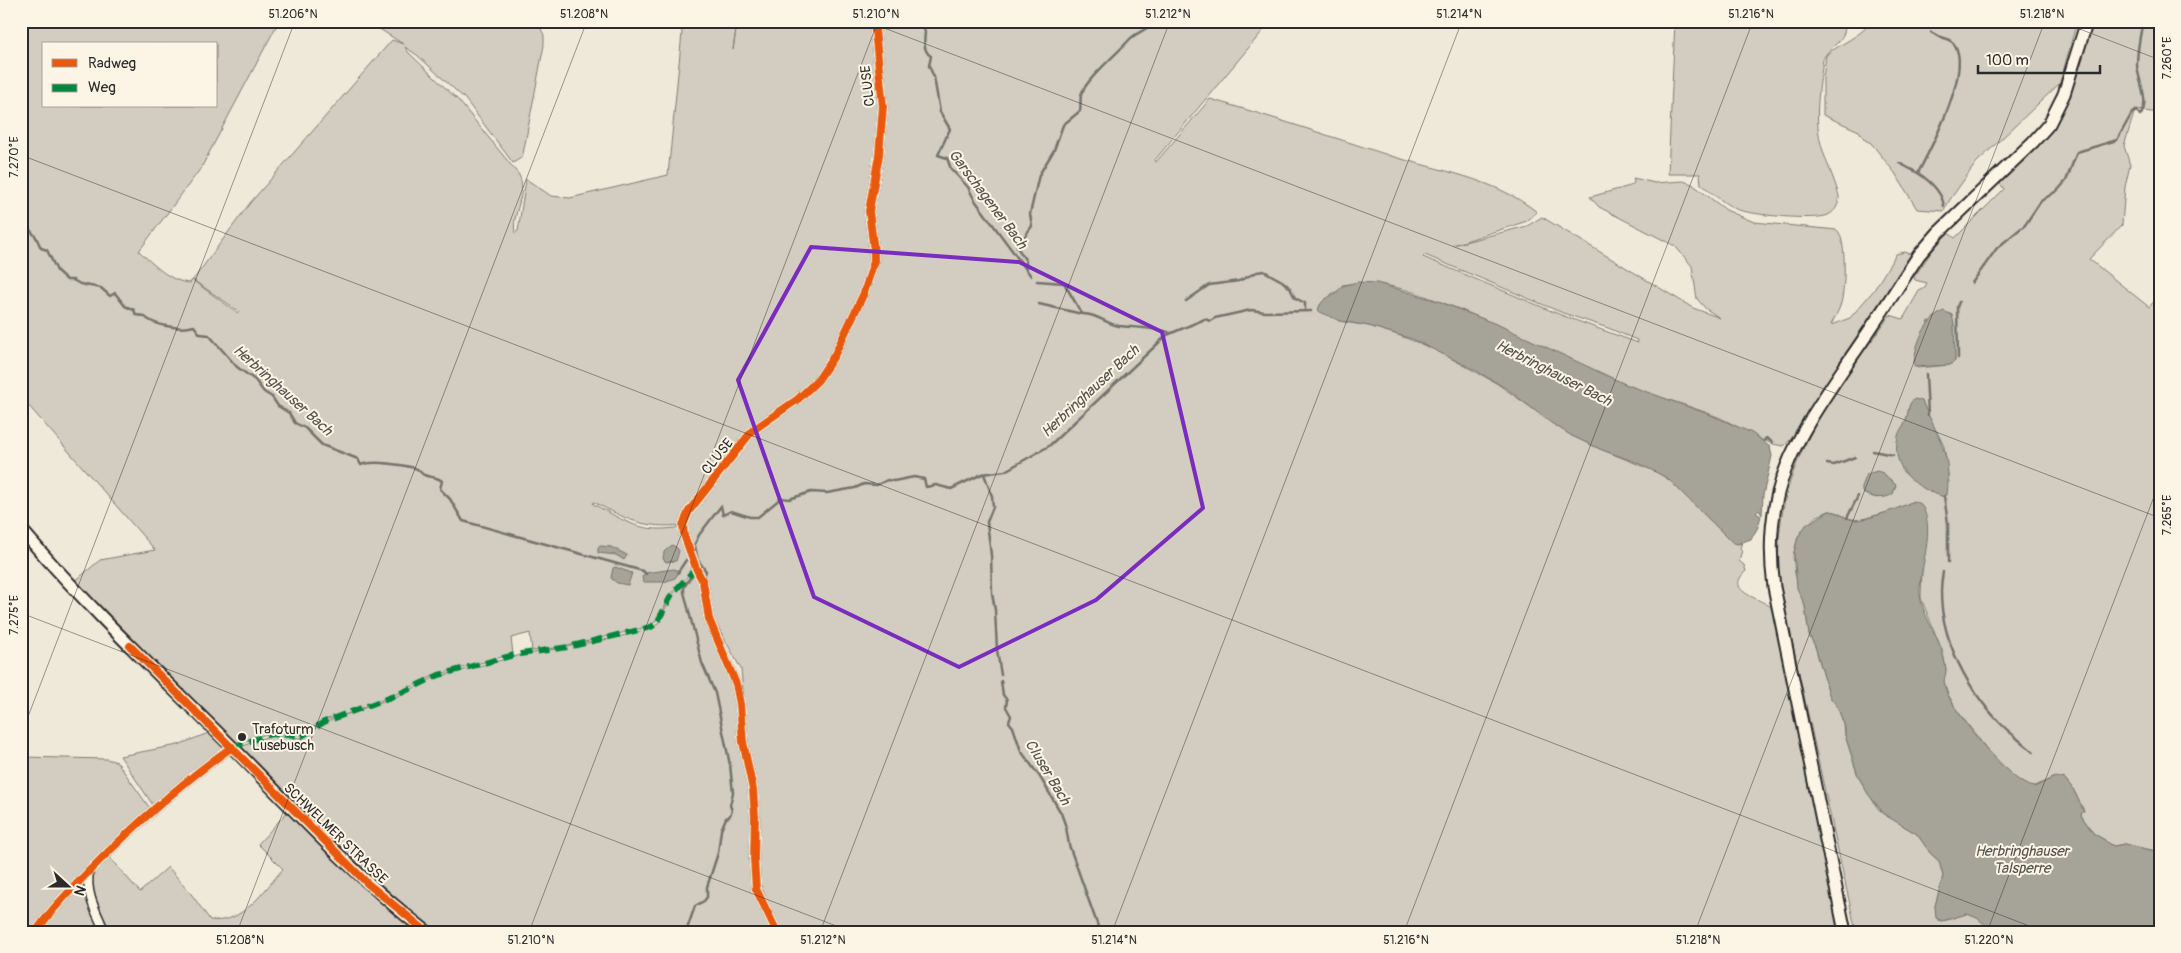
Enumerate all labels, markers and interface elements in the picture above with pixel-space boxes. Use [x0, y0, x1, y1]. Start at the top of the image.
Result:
text: 51.206°N [268, 7, 318, 22]
text: 51.208°N [560, 7, 608, 22]
text: 51.210°N [853, 7, 899, 22]
text: 51.212°N [1145, 7, 1191, 22]
text: 51.214°N [1436, 7, 1482, 22]
text: 51.216°N [1728, 7, 1774, 22]
text: 51.218°N [2020, 7, 2064, 22]
text: 7.260°E [2160, 37, 2175, 79]
legend [42, 42, 218, 108]
scale bar [1978, 42, 2101, 74]
text: 100 m [1986, 51, 2029, 70]
text: Radweg [88, 54, 136, 73]
street label: CLUSE [857, 65, 878, 107]
text: Weg [88, 78, 116, 97]
text: 7.270°E [7, 136, 22, 178]
water label: Garschagener Bach [944, 146, 1032, 254]
water label: Herbringhauser Bach [1493, 336, 1616, 411]
water label: Herbringhauser Bach [1037, 340, 1144, 442]
water label: Herbringhauser Bach [229, 341, 337, 441]
street label: CLUSE [698, 435, 737, 478]
text: 7.265°E [2160, 495, 2175, 535]
text: 7.275°E [7, 595, 22, 635]
place label: Trafoturm Lusebusch [252, 721, 314, 754]
marker: Trafoturm Lusebusch [236, 731, 248, 743]
water label: Cluser Bach [1021, 736, 1075, 809]
street label: SCHWELMER STRASSE [280, 779, 391, 887]
water label: Herbringhauser Talsperre [1975, 842, 2071, 878]
north arrow [42, 860, 92, 910]
text: N [70, 883, 89, 898]
text: 51.208°N [216, 933, 264, 948]
text: 51.210°N [508, 933, 554, 948]
text: 51.212°N [800, 933, 846, 948]
text: 51.214°N [1091, 933, 1137, 948]
text: 51.216°N [1383, 933, 1429, 948]
text: 51.218°N [1676, 933, 1720, 948]
text: 51.220°N [1965, 933, 2013, 948]

